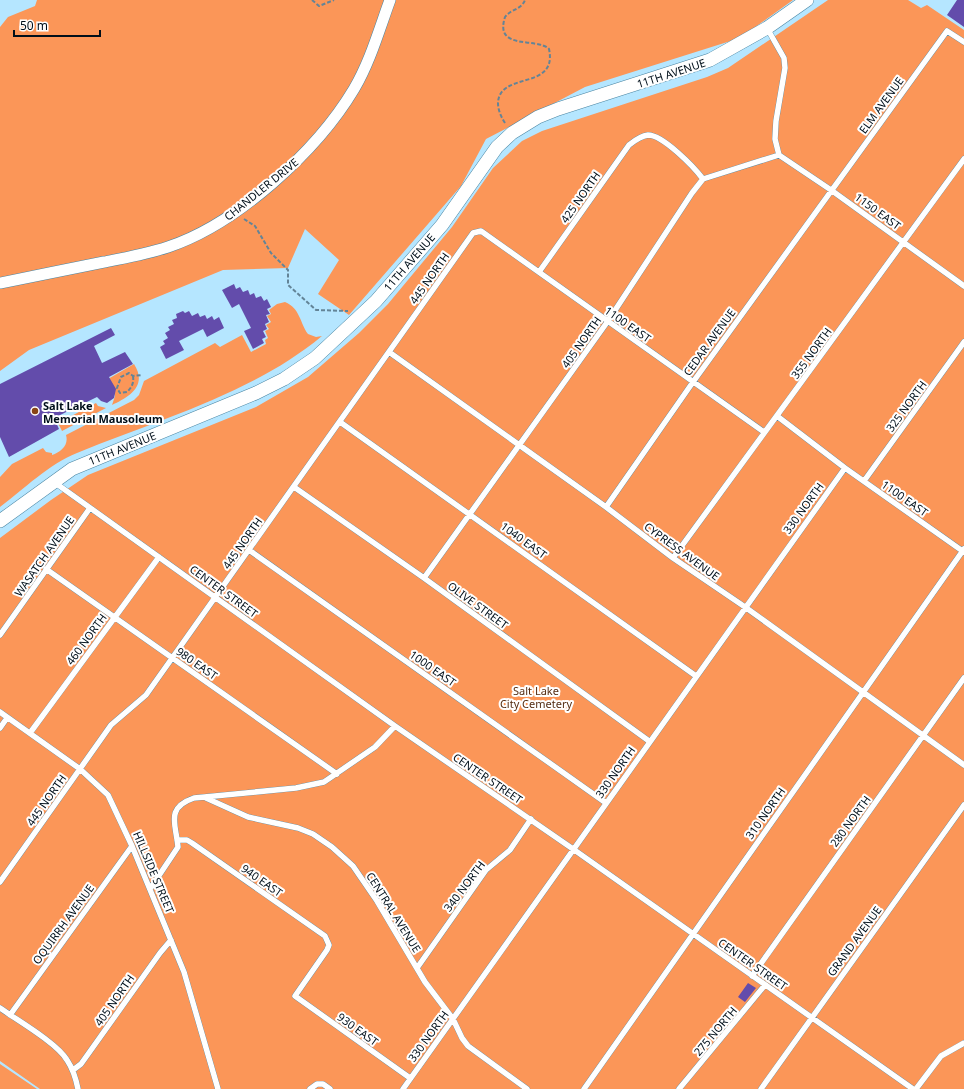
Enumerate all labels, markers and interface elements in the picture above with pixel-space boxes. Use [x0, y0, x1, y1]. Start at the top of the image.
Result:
scale bar [14, 12, 100, 38]
text: 50 m [20, 17, 48, 34]
street label: 11TH AVENUE [635, 55, 707, 91]
street label: ELM AVENUE [855, 74, 907, 136]
street label: CHANDLER DRIVE [221, 154, 301, 224]
street label: 425 NORTH [557, 168, 603, 226]
street label: 1150 EAST [852, 189, 904, 233]
street label: 11TH AVENUE [380, 230, 438, 294]
street label: 445 NORTH [406, 249, 452, 307]
street label: 1100 EAST [602, 303, 654, 345]
street label: CEDAR AVENUE [680, 305, 738, 379]
street label: 405 NORTH [558, 313, 604, 371]
street label: 355 NORTH [787, 324, 835, 382]
street label: 325 NORTH [882, 377, 930, 435]
place label: Salt Lake Memorial Mausoleum [43, 398, 163, 426]
marker: Salt Lake Memorial Mausoleum [30, 406, 40, 416]
street label: 11TH AVENUE [86, 428, 158, 468]
street label: 1100 EAST [879, 477, 931, 519]
street label: 330 NORTH [779, 479, 827, 537]
street label: WASATCH AVENUE [11, 513, 77, 599]
street label: 445 NORTH [219, 514, 265, 572]
street label: 1040 EAST [498, 518, 550, 562]
street label: CYPRESS AVENUE [641, 519, 723, 583]
street label: CENTER STREET [187, 561, 261, 621]
street label: OLIVE STREET [445, 578, 511, 632]
street label: 460 NORTH [62, 610, 110, 668]
street label: 980 EAST [173, 643, 221, 683]
street label: 1000 EAST [407, 647, 459, 689]
park label: Salt Lake City Cemetery [500, 683, 572, 711]
street label: 330 NORTH [592, 743, 638, 801]
street label: CENTER STREET [450, 749, 526, 807]
street label: 445 NORTH [23, 771, 69, 829]
street label: 310 NORTH [742, 784, 788, 842]
street label: 280 NORTH [826, 792, 874, 850]
street label: HILLSIDE STREET [130, 829, 178, 915]
street label: 340 NORTH [440, 858, 488, 914]
street label: 940 EAST [238, 860, 286, 900]
street label: CENTRAL AVENUE [363, 869, 425, 955]
street label: OQUIRRH AVENUE [29, 881, 97, 967]
street label: GRAND AVENUE [824, 903, 884, 979]
street label: CENTER STREET [716, 935, 790, 993]
street label: 405 NORTH [91, 971, 137, 1029]
street label: 275 NORTH [690, 1003, 740, 1059]
street label: 330 NORTH [404, 1007, 452, 1065]
street label: 930 EAST [335, 1009, 381, 1049]

